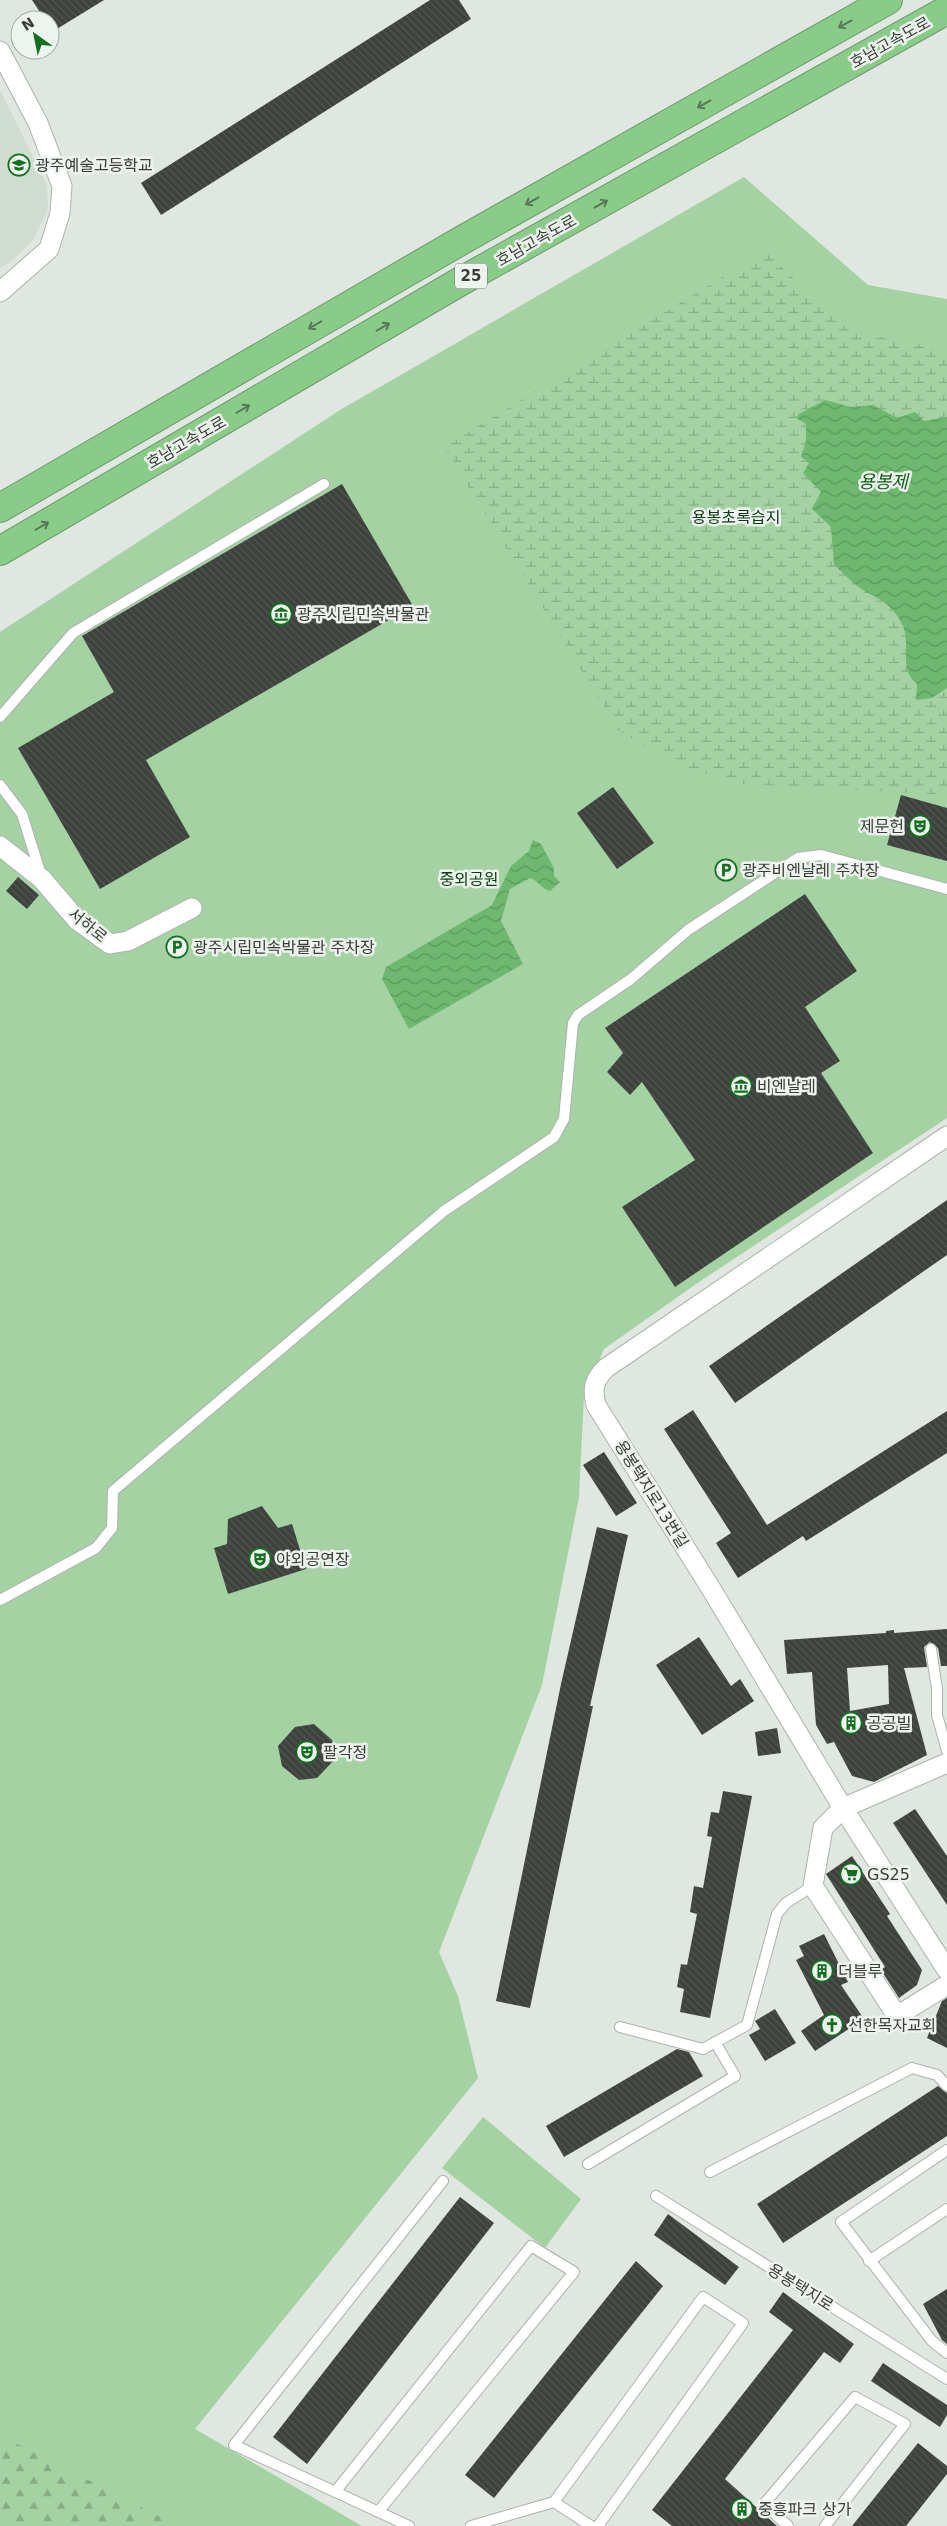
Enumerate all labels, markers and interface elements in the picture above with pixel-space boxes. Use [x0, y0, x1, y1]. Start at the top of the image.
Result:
north arrow [10, 10, 60, 60]
street label: 호남고속도로 [847, 13, 934, 72]
text: N [19, 14, 37, 34]
one-way arrow [838, 19, 853, 29]
one-way arrow [697, 99, 712, 109]
school or university icon: 광주예술고등학교 [7, 153, 31, 177]
place label: 광주예술고등학교 [35, 156, 153, 175]
one-way arrow [525, 196, 539, 206]
one-way arrow [593, 199, 608, 209]
street label: 호남고속도로 [493, 211, 580, 270]
road number: 25 [455, 264, 487, 288]
one-way arrow [308, 321, 323, 331]
one-way arrow [375, 322, 390, 331]
one-way arrow [235, 404, 250, 414]
street label: 호남고속도로 [143, 412, 229, 473]
water label: 용봉제 [858, 471, 910, 492]
park label: 용봉초록습지 [692, 508, 780, 527]
one-way arrow [35, 521, 49, 531]
museum icon: 광주시립민속박물관 [269, 602, 293, 626]
place label: 광주시립민속박물관 [297, 605, 430, 624]
theatre icon: 제문헌 [908, 814, 932, 838]
place label: 제문헌 [860, 817, 904, 836]
parking icon: 광주비엔날레 주차장 [714, 858, 738, 882]
place label: 광주비엔날레 주차장 [742, 861, 880, 880]
park label: 중외공원 [440, 870, 498, 889]
street label: 서하로 [65, 904, 111, 947]
parking icon: 광주시립민속박물관 주차장 [165, 935, 189, 959]
place label: 광주시립민속박물관 주차장 [193, 938, 375, 957]
museum icon: 비엔날레 [729, 1074, 753, 1098]
place label: 비엔날레 [757, 1077, 816, 1096]
street label: 용봉택지로13번길 [611, 1437, 692, 1552]
theatre icon: 야외공연장 [248, 1547, 272, 1571]
place label: 야외공연장 [276, 1550, 350, 1569]
building icon: 공공빌 [839, 1711, 863, 1735]
place label: 공공빌 [867, 1714, 911, 1733]
theatre icon: 팔각정 [295, 1740, 319, 1764]
place label: 팔각정 [323, 1743, 367, 1762]
supermarket icon: GS25 [839, 1862, 863, 1886]
place label: GS25 [867, 1865, 910, 1884]
building icon: 더블루 [810, 1959, 834, 1983]
place label: 더블루 [838, 1962, 882, 1981]
church icon: 선한목자교회 [820, 2013, 844, 2037]
place label: 선한목자교회 [848, 2016, 936, 2035]
street label: 용봉택지로 [764, 2260, 837, 2315]
building icon: 중흥파크 상가 [730, 2497, 754, 2521]
place label: 중흥파크 상가 [758, 2500, 852, 2519]

